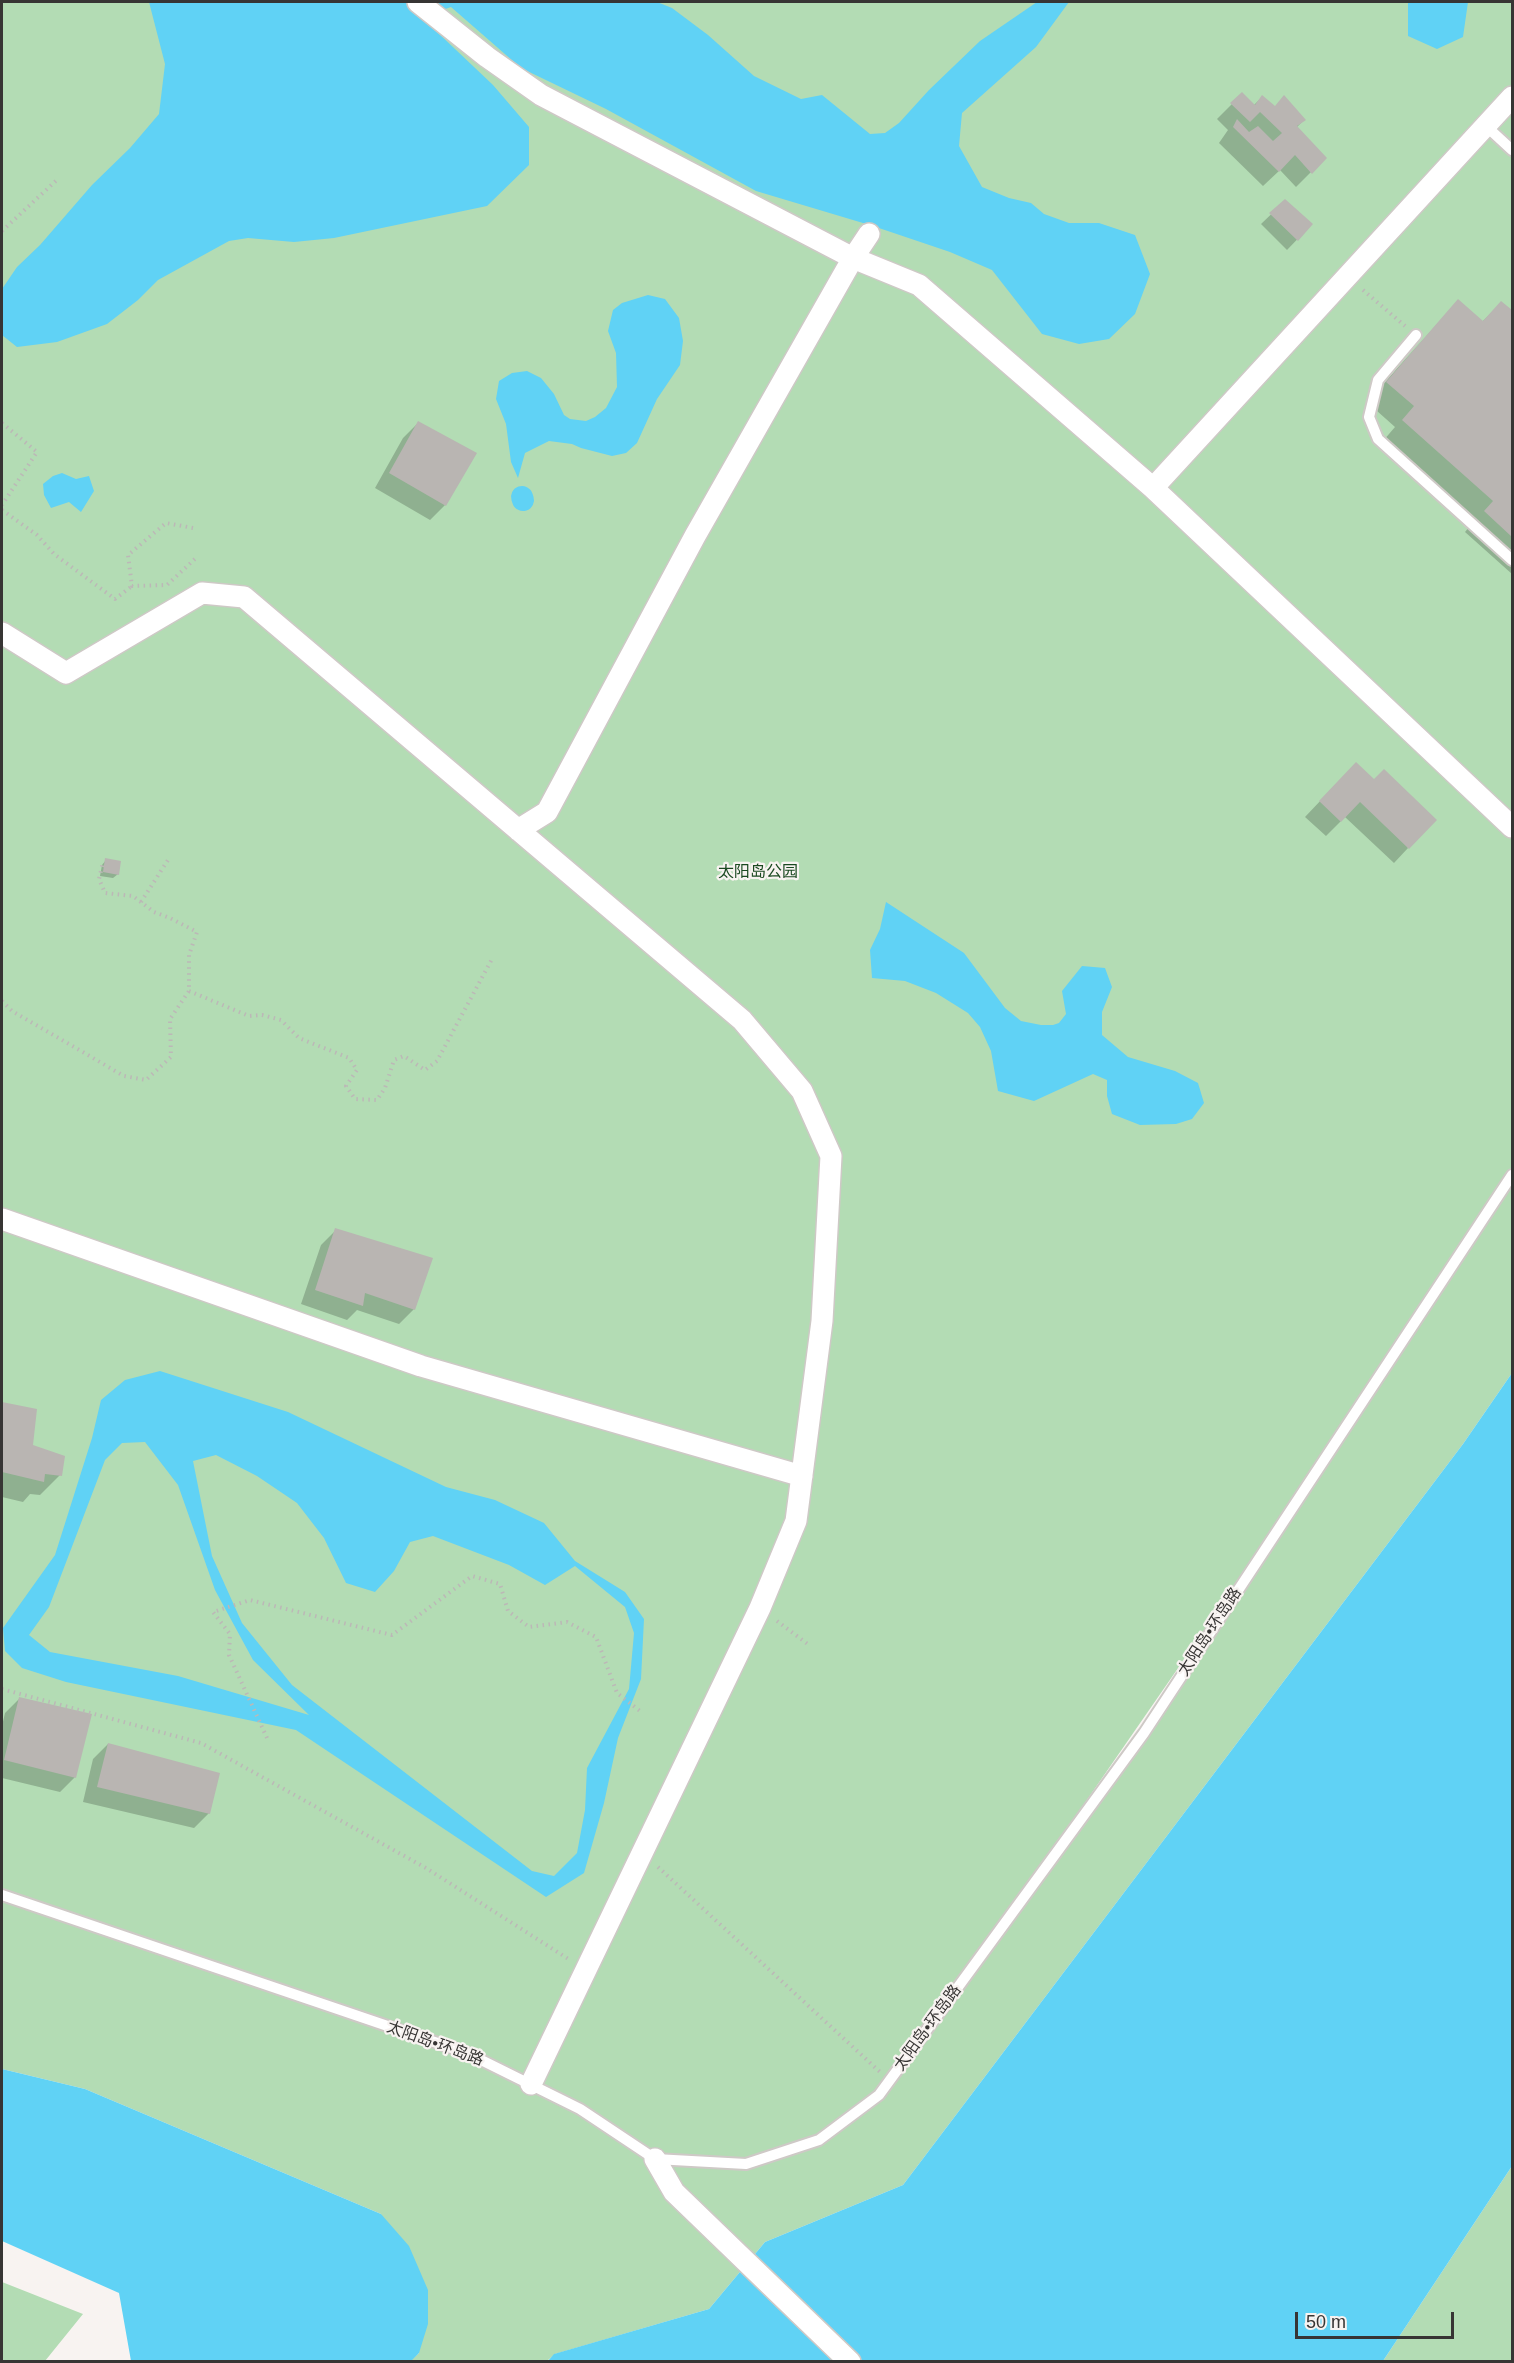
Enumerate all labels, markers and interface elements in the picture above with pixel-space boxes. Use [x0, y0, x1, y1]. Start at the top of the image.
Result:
park label: 太阳岛公园 [718, 863, 798, 883]
street label: 太阳岛•环岛路 [1174, 1584, 1246, 1680]
street label: 太阳岛•环岛路 [890, 1981, 966, 2075]
street label: 太阳岛•环岛路 [384, 2018, 486, 2070]
scale bar [1298, 2300, 1457, 2338]
text: 50 m [1306, 2312, 1346, 2332]

